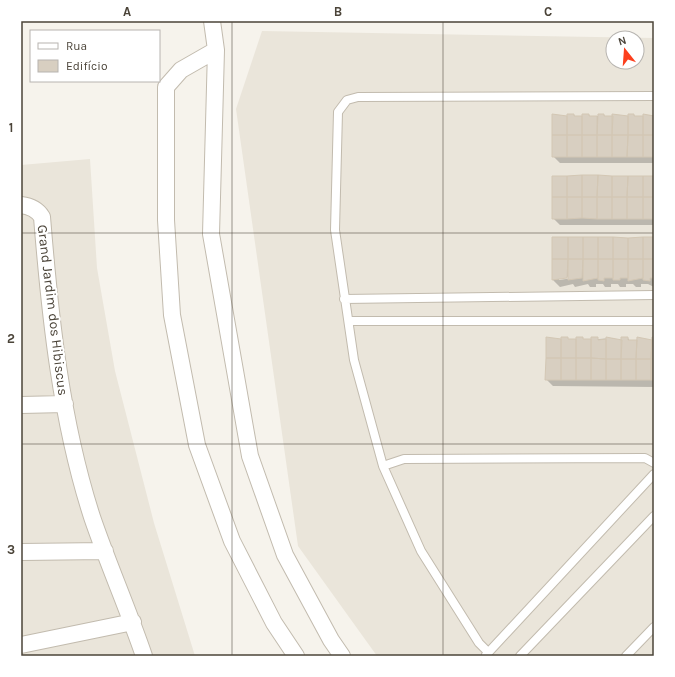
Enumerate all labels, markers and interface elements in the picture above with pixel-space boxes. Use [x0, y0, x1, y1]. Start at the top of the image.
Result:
text: A [123, 4, 131, 19]
text: B [334, 4, 342, 19]
text: C [544, 4, 552, 19]
legend [30, 30, 160, 82]
north arrow [605, 30, 645, 70]
text: N [617, 34, 628, 48]
text: Rua [66, 39, 87, 53]
text: Edifício [66, 59, 107, 73]
text: 1 [9, 120, 13, 135]
street label: Grand Jardim dos Hibiscus [34, 224, 71, 397]
text: 2 [7, 331, 15, 346]
text: 3 [7, 542, 15, 557]

